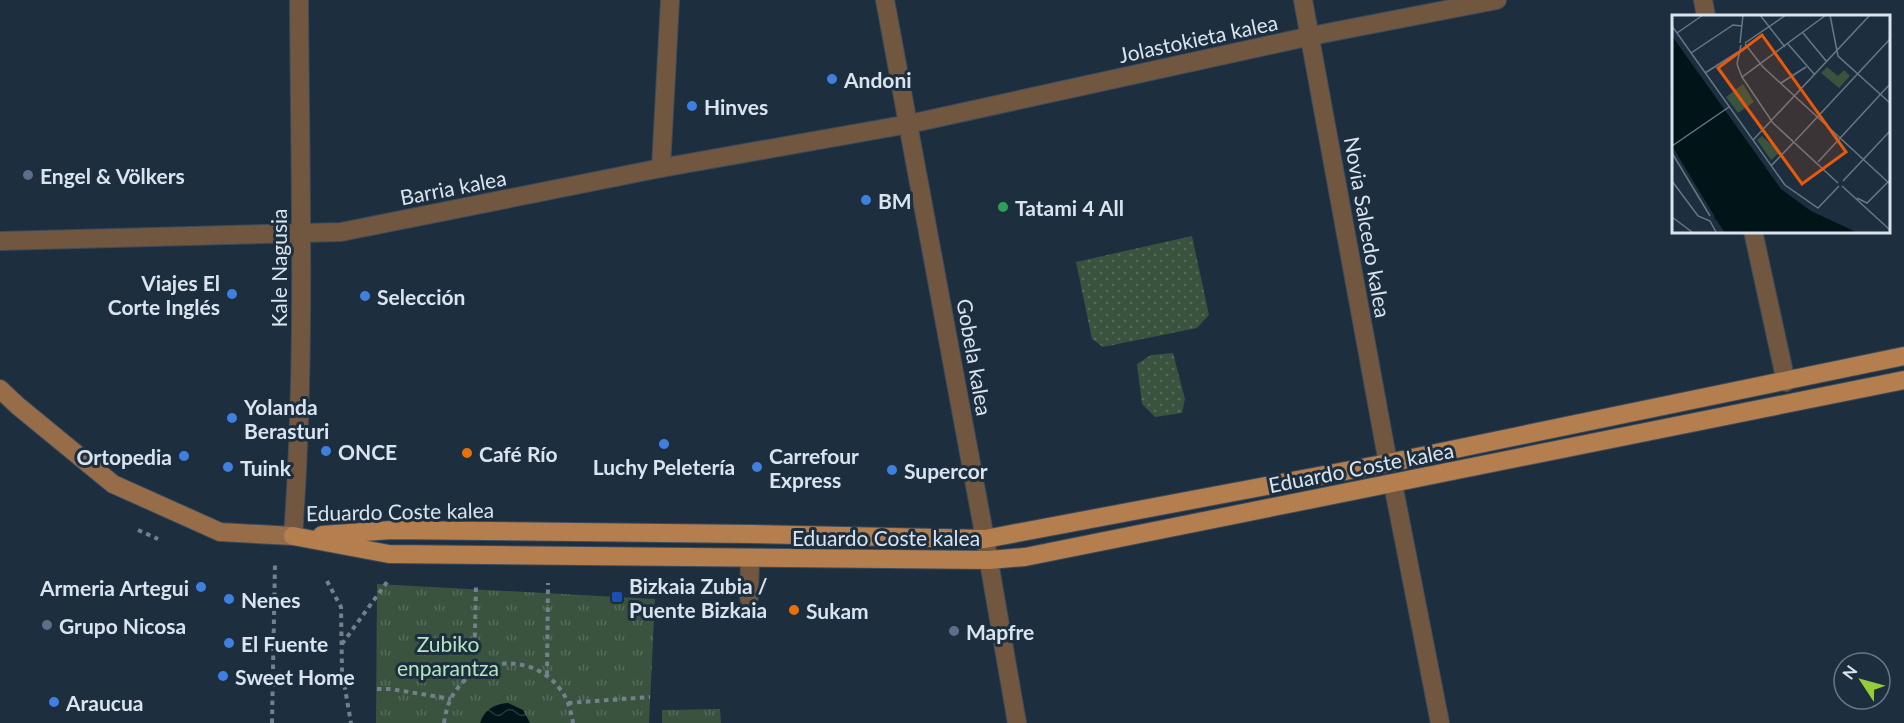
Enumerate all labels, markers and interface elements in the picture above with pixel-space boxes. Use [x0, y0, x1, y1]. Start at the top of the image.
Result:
street label: Jolastokieta kalea [1116, 9, 1280, 67]
inset map [1672, 15, 1889, 232]
place label: Andoni [843, 67, 912, 92]
marker: Andoni [825, 72, 839, 86]
place label: Hinves [704, 94, 768, 119]
marker: Hinves [685, 99, 699, 113]
street label: Novia Salcedo kalea [1340, 135, 1396, 319]
place label: Engel & Völkers [40, 163, 185, 188]
street label: Barria kalea [398, 164, 508, 210]
marker: Engel & Völkers [21, 168, 35, 182]
place label: BM [878, 188, 912, 213]
marker: BM [859, 193, 873, 207]
place label: Tatami 4 All [1015, 195, 1124, 220]
marker: Tatami 4 All [996, 200, 1010, 214]
street label: Kale Nagusia [266, 208, 291, 328]
place label: Viajes El Corte Inglés [108, 270, 220, 319]
place label: Selección [377, 284, 465, 309]
marker: Viajes El Corte Inglés [225, 287, 239, 301]
marker: Selección [358, 289, 372, 303]
street label: Gobela kalea [952, 297, 998, 417]
place label: Yolanda Berasturi [243, 394, 329, 443]
marker: Yolanda Berasturi [225, 411, 239, 425]
marker: Luchy Peletería [657, 437, 671, 451]
street label: Eduardo Coste kalea [1266, 437, 1456, 497]
place label: ONCE [338, 439, 397, 464]
place label: Café Río [479, 441, 558, 466]
place label: Carrefour Express [769, 443, 859, 492]
place label: Ortopedia [77, 444, 172, 469]
marker: ONCE [319, 444, 333, 458]
marker: Café Río [460, 446, 474, 460]
marker: Ortopedia [177, 449, 191, 463]
place label: Luchy Peletería [593, 454, 735, 479]
place label: Tuink [240, 455, 292, 480]
place label: Supercor [904, 458, 988, 483]
marker: Tuink [221, 460, 235, 474]
marker: Carrefour Express [750, 460, 764, 474]
marker: Supercor [885, 463, 899, 477]
street label: Eduardo Coste kalea [306, 497, 494, 525]
street label: Eduardo Coste kalea [792, 525, 980, 550]
place label: Bizkaia Zubia / Puente Bizkaia [629, 573, 768, 622]
place label: Armeria Artegui [39, 575, 189, 600]
marker: Armeria Artegui [194, 580, 208, 594]
place label: Nenes [241, 587, 300, 612]
marker: Bizkaia Zubia / Puente Bizkaia [610, 590, 624, 604]
marker: Nenes [222, 592, 236, 606]
place label: Sukam [806, 598, 869, 623]
marker: Sukam [787, 603, 801, 617]
place label: Grupo Nicosa [59, 613, 186, 638]
marker: Grupo Nicosa [40, 618, 54, 632]
place label: Mapfre [966, 619, 1034, 644]
marker: Mapfre [947, 624, 961, 638]
place label: El Fuente [241, 631, 328, 656]
park label: Zubiko enparantza [397, 631, 499, 680]
marker: El Fuente [222, 636, 236, 650]
north arrow [1832, 651, 1892, 711]
text: N [1838, 661, 1861, 682]
place label: Sweet Home [235, 664, 355, 689]
marker: Sweet Home [216, 669, 230, 683]
place label: Araucua [65, 690, 143, 715]
marker: Araucua [47, 695, 61, 709]

